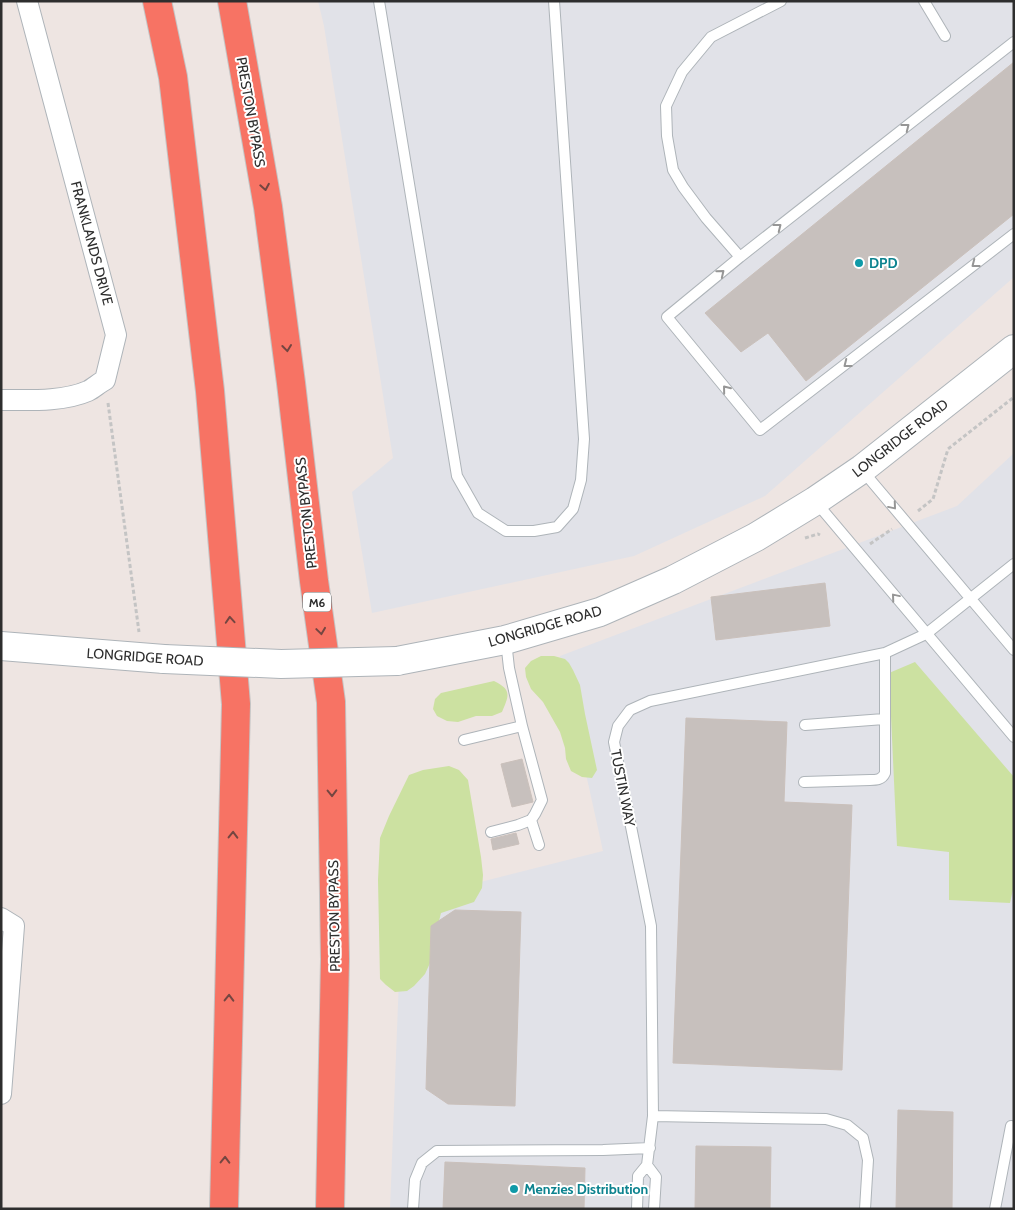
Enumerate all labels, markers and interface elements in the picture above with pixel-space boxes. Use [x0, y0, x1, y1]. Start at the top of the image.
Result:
street label: PRESTON BYPASS [232, 55, 270, 169]
one-way arrow [900, 124, 910, 133]
street label: FRANKLANDS DRIVE [67, 179, 117, 307]
one-way arrow [259, 183, 269, 192]
one-way arrow [772, 225, 781, 233]
place label: DPD [869, 254, 898, 272]
marker: DPD [853, 257, 865, 269]
one-way arrow [972, 259, 981, 267]
one-way arrow [715, 270, 724, 279]
one-way arrow [281, 344, 291, 352]
one-way arrow [844, 358, 853, 366]
one-way arrow [724, 386, 732, 395]
street label: LONGRIDGE ROAD [848, 395, 952, 481]
street label: PRESTON BYPASS [291, 457, 321, 569]
one-way arrow [887, 500, 896, 509]
road number: M6 [303, 592, 331, 612]
one-way arrow [892, 593, 901, 602]
street label: LONGRIDGE ROAD [486, 601, 604, 651]
one-way arrow [225, 616, 236, 624]
one-way arrow [315, 627, 326, 635]
street label: LONGRIDGE ROAD [86, 644, 204, 670]
street label: TUSTIN WAY [607, 748, 639, 829]
one-way arrow [327, 789, 338, 797]
one-way arrow [228, 831, 238, 838]
street label: PRESTON BYPASS [324, 860, 344, 972]
one-way arrow [224, 993, 234, 1001]
one-way arrow [220, 1156, 230, 1164]
place label: Menzies Distribution [524, 1180, 648, 1198]
marker: Menzies Distribution [508, 1183, 520, 1195]

